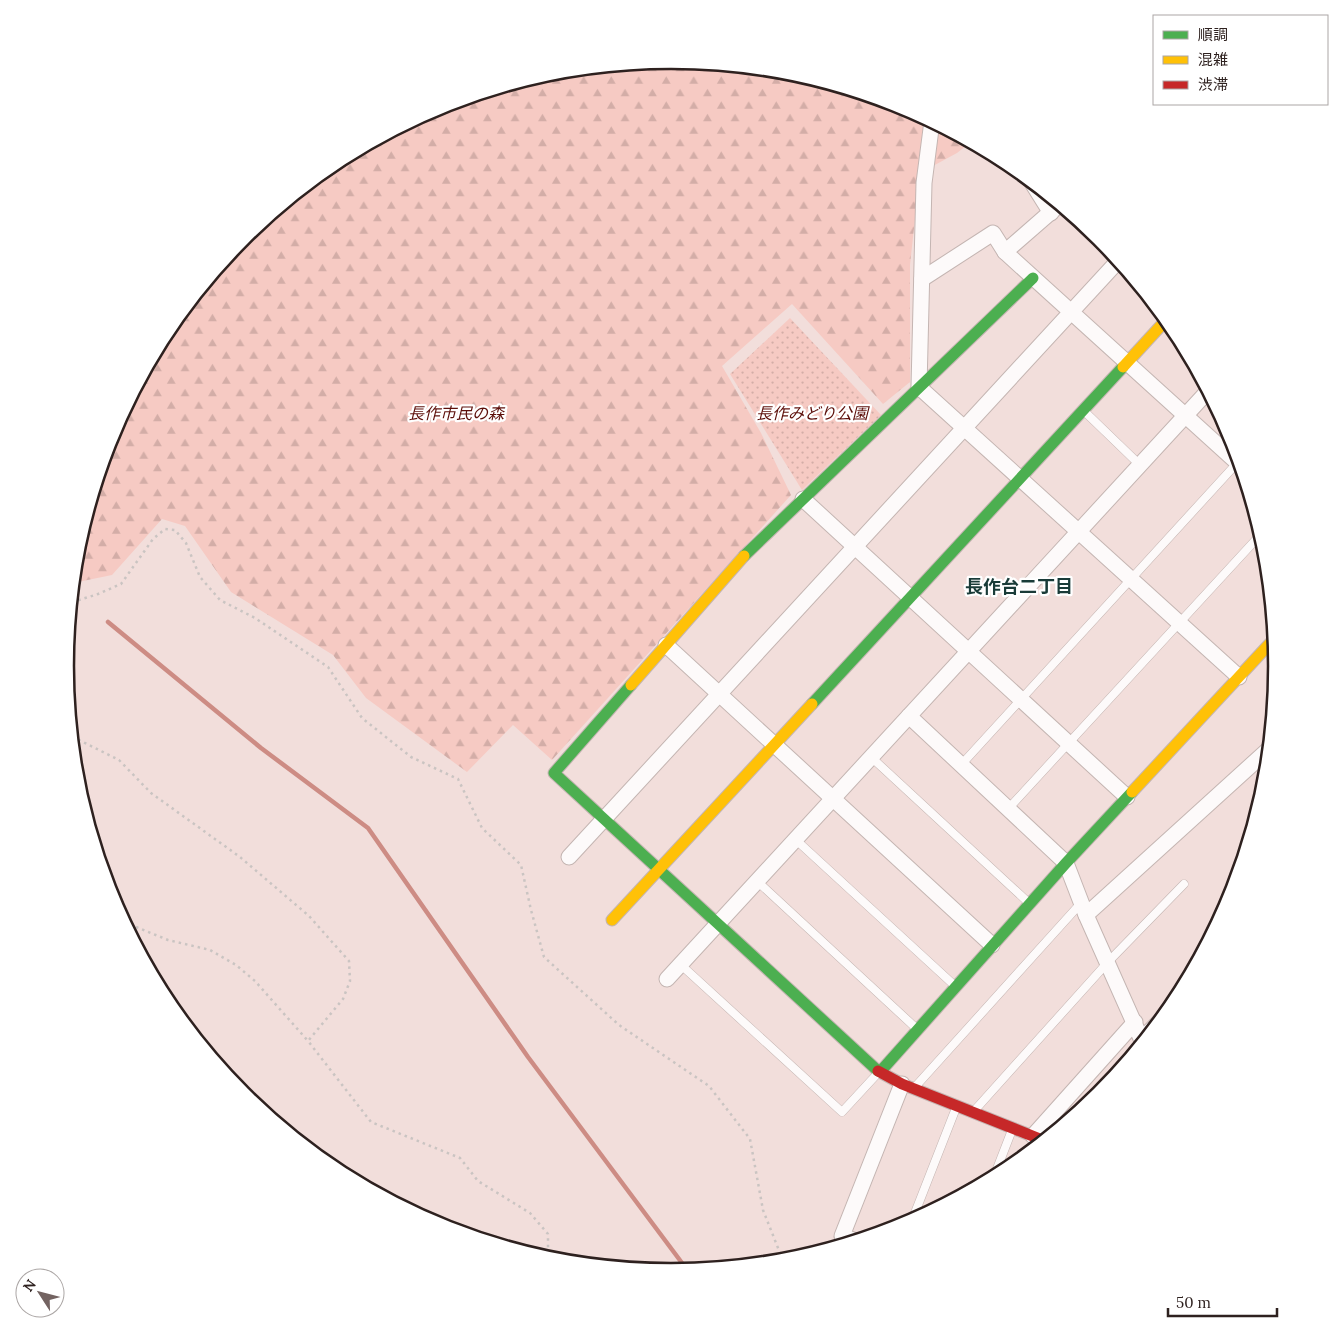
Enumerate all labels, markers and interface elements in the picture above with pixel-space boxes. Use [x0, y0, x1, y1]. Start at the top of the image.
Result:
legend [1153, 15, 1328, 105]
text: 順調 [1198, 25, 1228, 44]
text: 混雑 [1198, 50, 1228, 69]
text: 渋滞 [1198, 75, 1228, 94]
park label: 長作市民の森 [408, 403, 506, 423]
park label: 長作みどり公園 [756, 403, 870, 423]
district label: 長作台二丁目 [965, 575, 1073, 598]
north arrow [15, 1268, 65, 1318]
text: N [19, 1276, 40, 1295]
scale bar [1168, 1286, 1277, 1318]
text: 50 m [1176, 1293, 1211, 1312]

